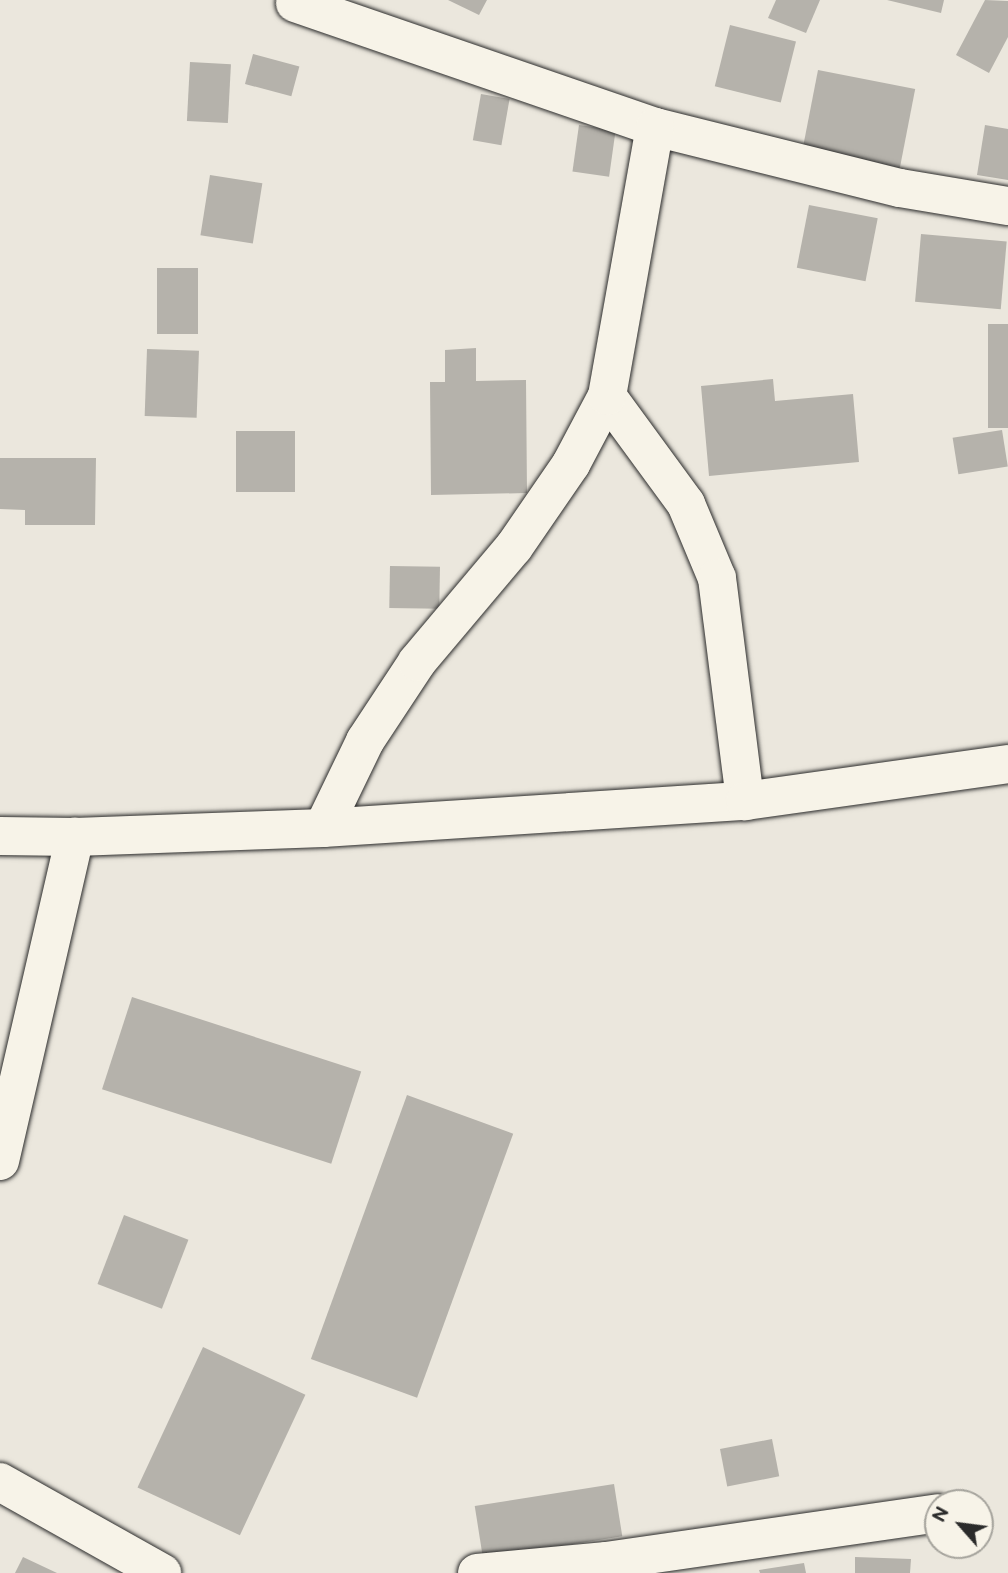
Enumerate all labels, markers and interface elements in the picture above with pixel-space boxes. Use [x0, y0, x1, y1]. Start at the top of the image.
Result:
north arrow [924, 1489, 994, 1559]
text: N [928, 1503, 955, 1527]

